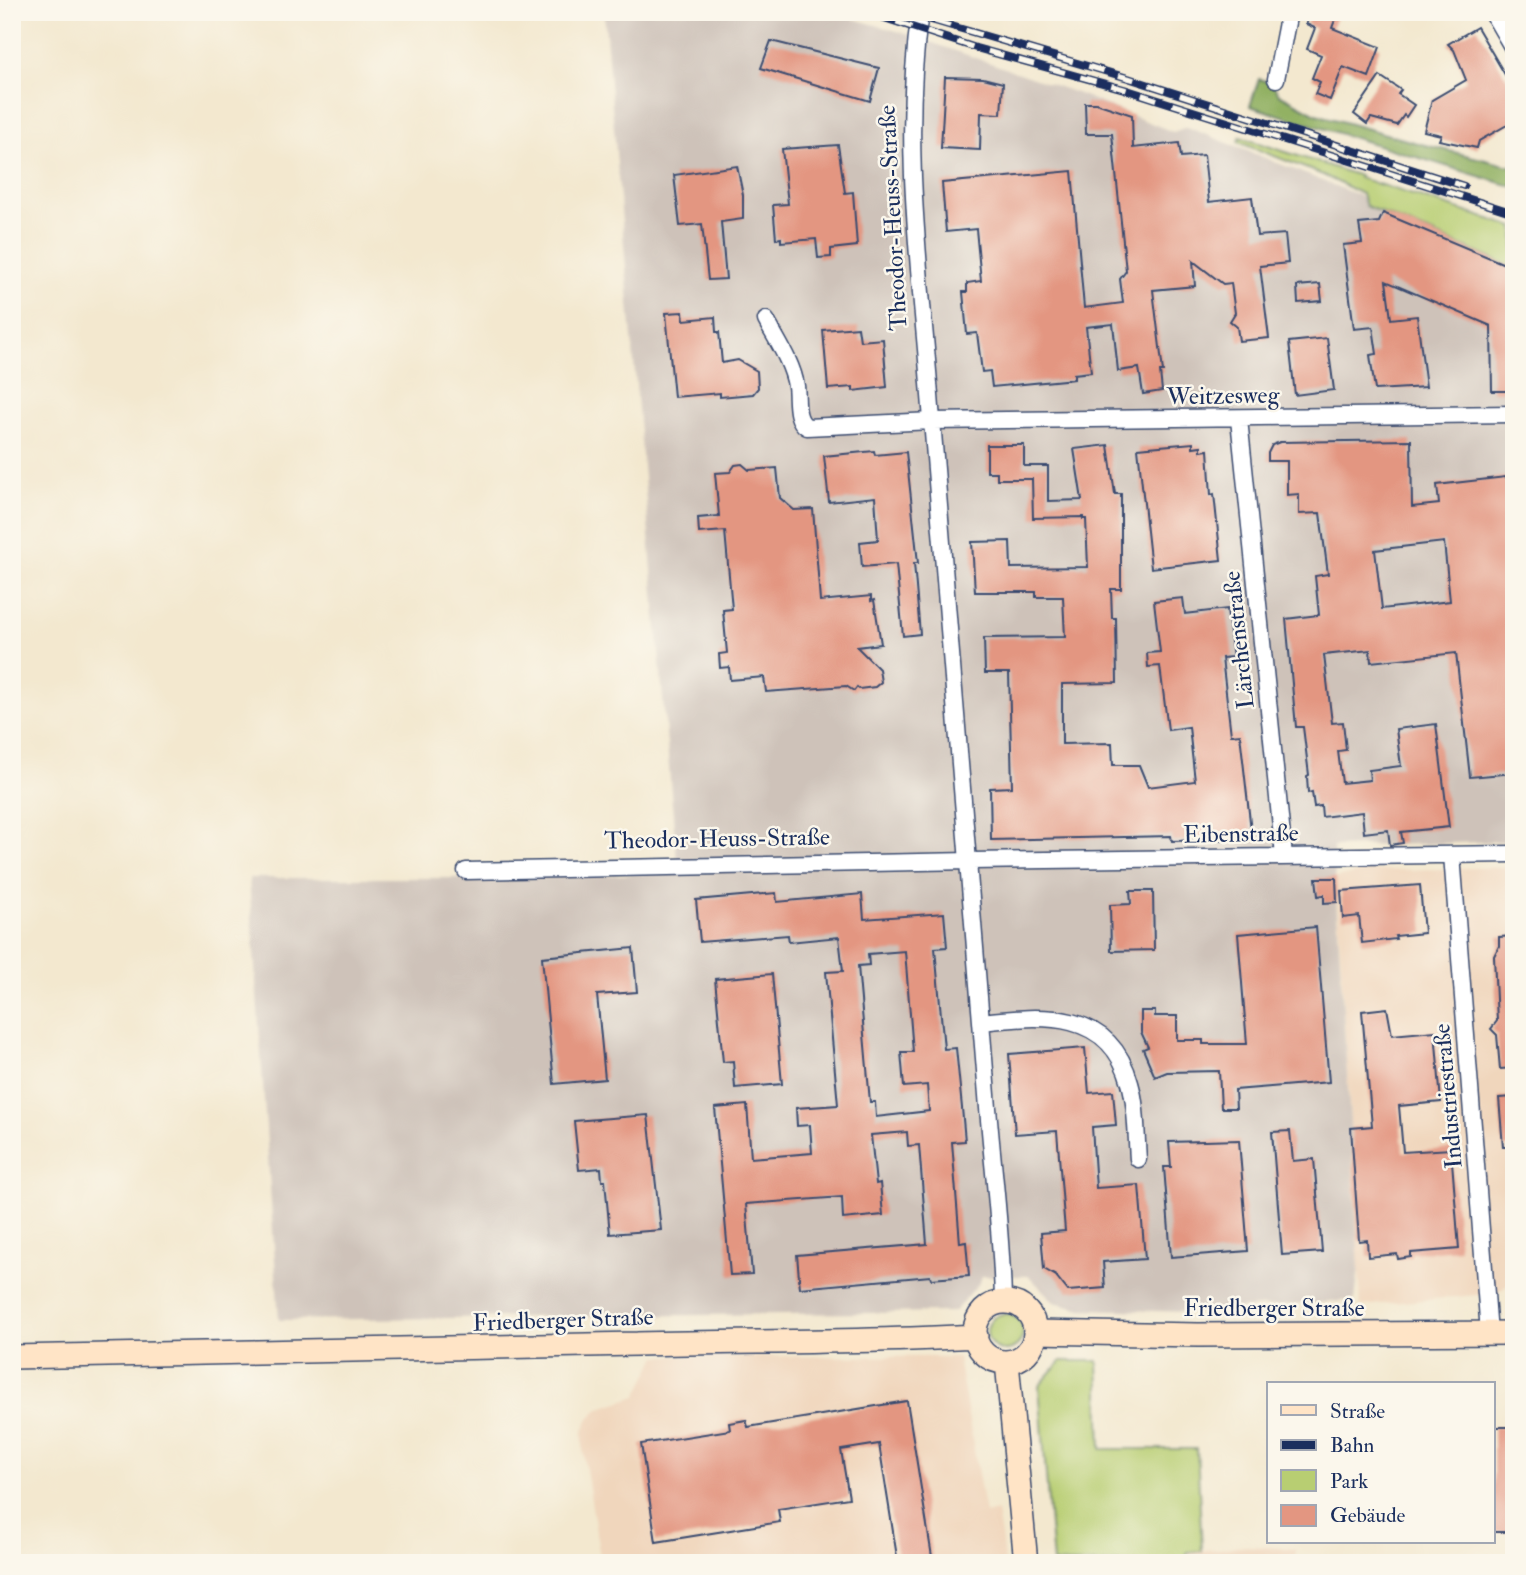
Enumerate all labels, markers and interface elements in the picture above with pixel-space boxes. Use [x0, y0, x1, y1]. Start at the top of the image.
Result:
street label: Theodor-Heuss-Straße [872, 104, 914, 332]
street label: Weitzesweg [1165, 379, 1281, 412]
street label: Lärchenstraße [1216, 569, 1262, 711]
street label: Eibenstraße [1183, 817, 1299, 851]
street label: Theodor-Heuss-Straße [604, 822, 830, 856]
street label: Industriestraße [1426, 1022, 1470, 1170]
street label: Friedberger Straße [1184, 1293, 1364, 1324]
street label: Friedberger Straße [472, 1301, 654, 1339]
legend [1267, 1382, 1494, 1544]
text: Straße [1330, 1398, 1385, 1425]
text: Bahn [1330, 1432, 1374, 1459]
text: Park [1330, 1468, 1368, 1495]
text: Gebäude [1330, 1502, 1406, 1529]

